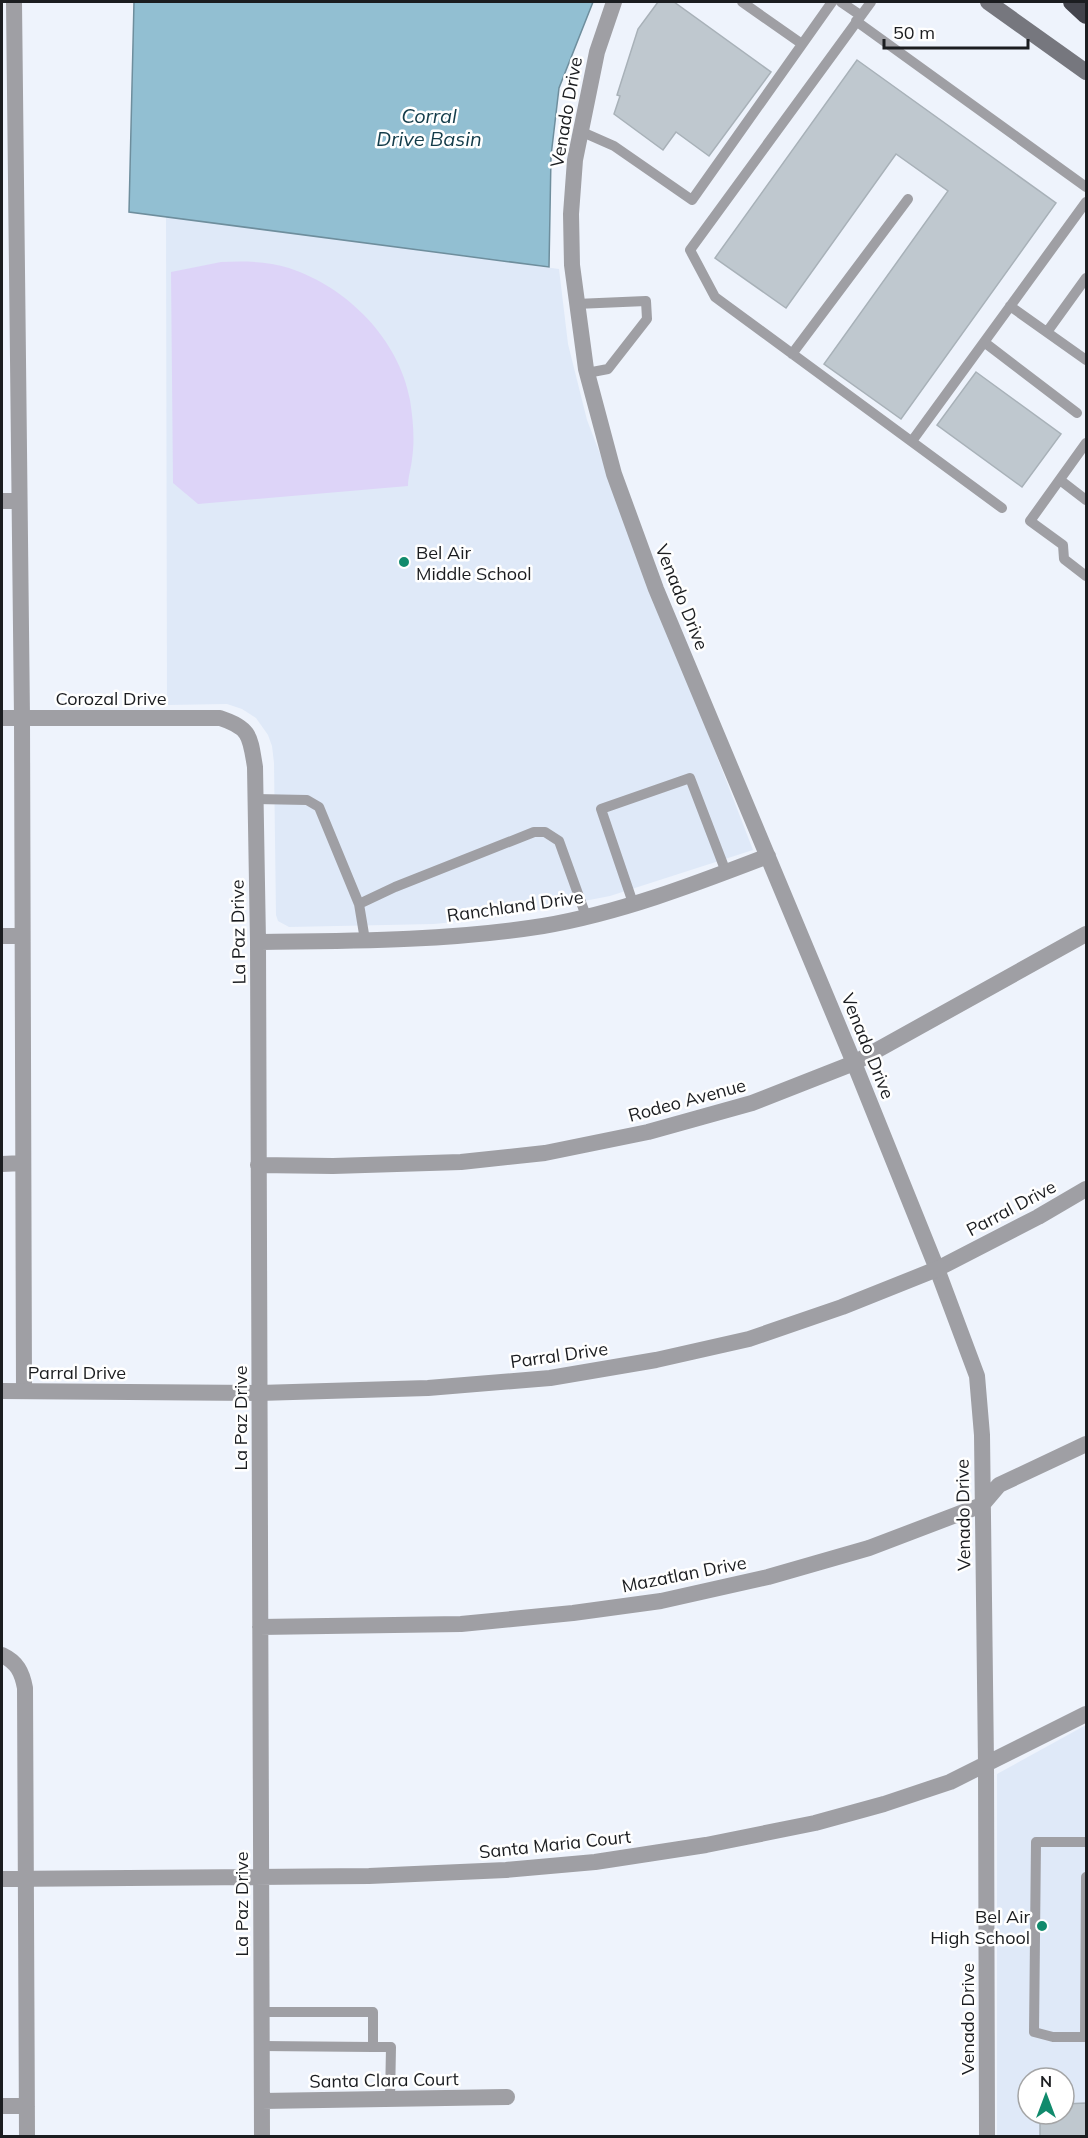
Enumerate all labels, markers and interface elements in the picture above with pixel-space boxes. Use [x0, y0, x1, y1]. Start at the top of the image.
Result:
scale bar [884, 12, 1028, 50]
text: 50 m [893, 21, 935, 44]
street label: Venado Drive [545, 55, 587, 169]
water label: Corral Drive Basin [376, 103, 482, 151]
place label: Bel Air Middle School [416, 541, 532, 585]
street label: Venado Drive [650, 541, 714, 653]
marker: Bel Air Middle School [397, 555, 411, 569]
street label: Corozal Drive [55, 687, 167, 710]
street label: La Paz Drive [226, 879, 250, 985]
street label: Ranchland Drive [445, 885, 585, 927]
street label: Venado Drive [836, 990, 900, 1102]
street label: Rodeo Avenue [626, 1073, 748, 1127]
street label: Parral Drive [962, 1175, 1060, 1241]
street label: Parral Drive [509, 1337, 609, 1373]
street label: Parral Drive [28, 1361, 126, 1384]
street label: La Paz Drive [229, 1366, 252, 1470]
street label: Venado Drive [951, 1459, 975, 1571]
street label: Mazatlan Drive [620, 1551, 748, 1597]
street label: Santa Maria Court [478, 1825, 632, 1863]
street label: La Paz Drive [230, 1852, 253, 1956]
place label: Bel Air High School [930, 1905, 1030, 1949]
marker: Bel Air High School [1035, 1919, 1049, 1933]
street label: Venado Drive [956, 1963, 979, 2075]
north arrow [1016, 2066, 1076, 2126]
street label: Santa Clara Court [309, 2067, 459, 2093]
text: N [1040, 2071, 1052, 2091]

